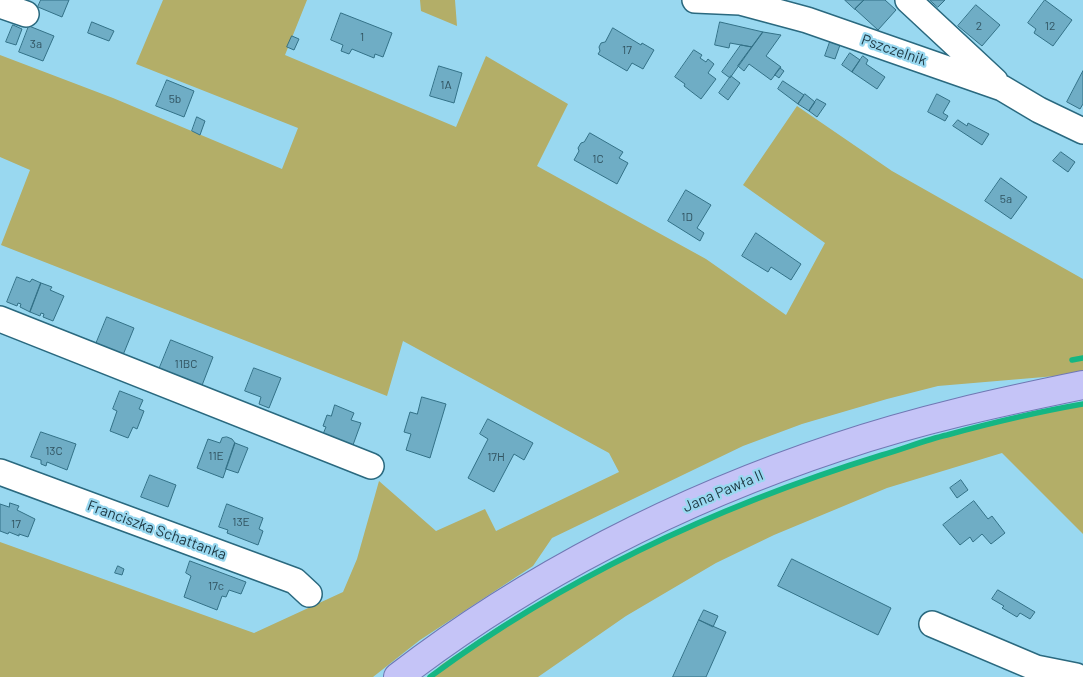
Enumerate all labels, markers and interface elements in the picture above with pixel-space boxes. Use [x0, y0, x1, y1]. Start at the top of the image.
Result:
house number: 2 [976, 19, 982, 33]
house number: 12 [1045, 19, 1055, 33]
house number: 1 [360, 30, 364, 44]
street label: Pszczelnik [859, 30, 929, 70]
house number: 3a [30, 37, 42, 51]
house number: 17 [622, 43, 632, 57]
house number: 1A [440, 78, 452, 92]
house number: 5b [169, 92, 181, 106]
house number: 1C [592, 152, 604, 166]
house number: 5a [1000, 192, 1012, 206]
house number: 1D [681, 210, 693, 224]
house number: 11BC [174, 357, 198, 371]
house number: 13C [45, 444, 63, 458]
house number: 11E [208, 449, 224, 463]
house number: 17H [487, 450, 505, 464]
street label: Jana Pawła II [680, 466, 766, 516]
street label: Franciszka Schattanka [85, 496, 229, 564]
house number: 13E [232, 515, 250, 529]
house number: 17 [11, 517, 21, 531]
house number: 17c [208, 579, 224, 593]

